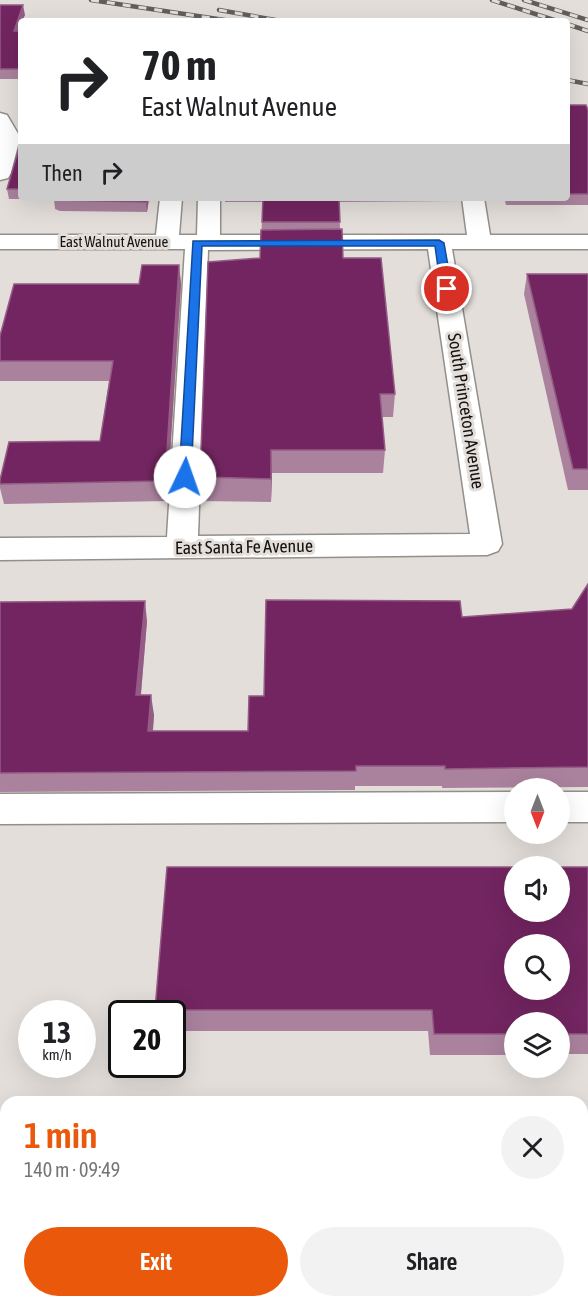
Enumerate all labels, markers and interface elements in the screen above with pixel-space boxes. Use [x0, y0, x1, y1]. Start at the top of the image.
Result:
text: 70 m [141, 41, 216, 89]
icon: right [42, 42, 120, 120]
text: East Walnut Avenue [141, 91, 337, 122]
icon: right [95, 156, 128, 189]
text: Then [42, 160, 83, 186]
street label: East Walnut Avenue [60, 233, 169, 250]
pin [421, 263, 472, 314]
icon: arrive [430, 272, 463, 305]
street label: South Princeton Avenue [444, 332, 489, 490]
position arrow [153, 445, 217, 509]
street label: East Santa Fe Avenue [175, 535, 313, 558]
north arrow [504, 778, 570, 844]
map controls [504, 778, 570, 1078]
button: sound [504, 856, 570, 922]
button: search [504, 934, 570, 1000]
speed limit sign: 20 [108, 1000, 186, 1078]
button: layers [504, 1012, 570, 1078]
text: 13 [43, 1015, 71, 1049]
text: km/h [42, 1046, 72, 1063]
text: 1 min [24, 1114, 98, 1156]
button: close [501, 1116, 564, 1179]
text: 140 m · 09:49 [24, 1158, 120, 1181]
button: Exit [24, 1227, 288, 1296]
button: Share [300, 1227, 564, 1296]

